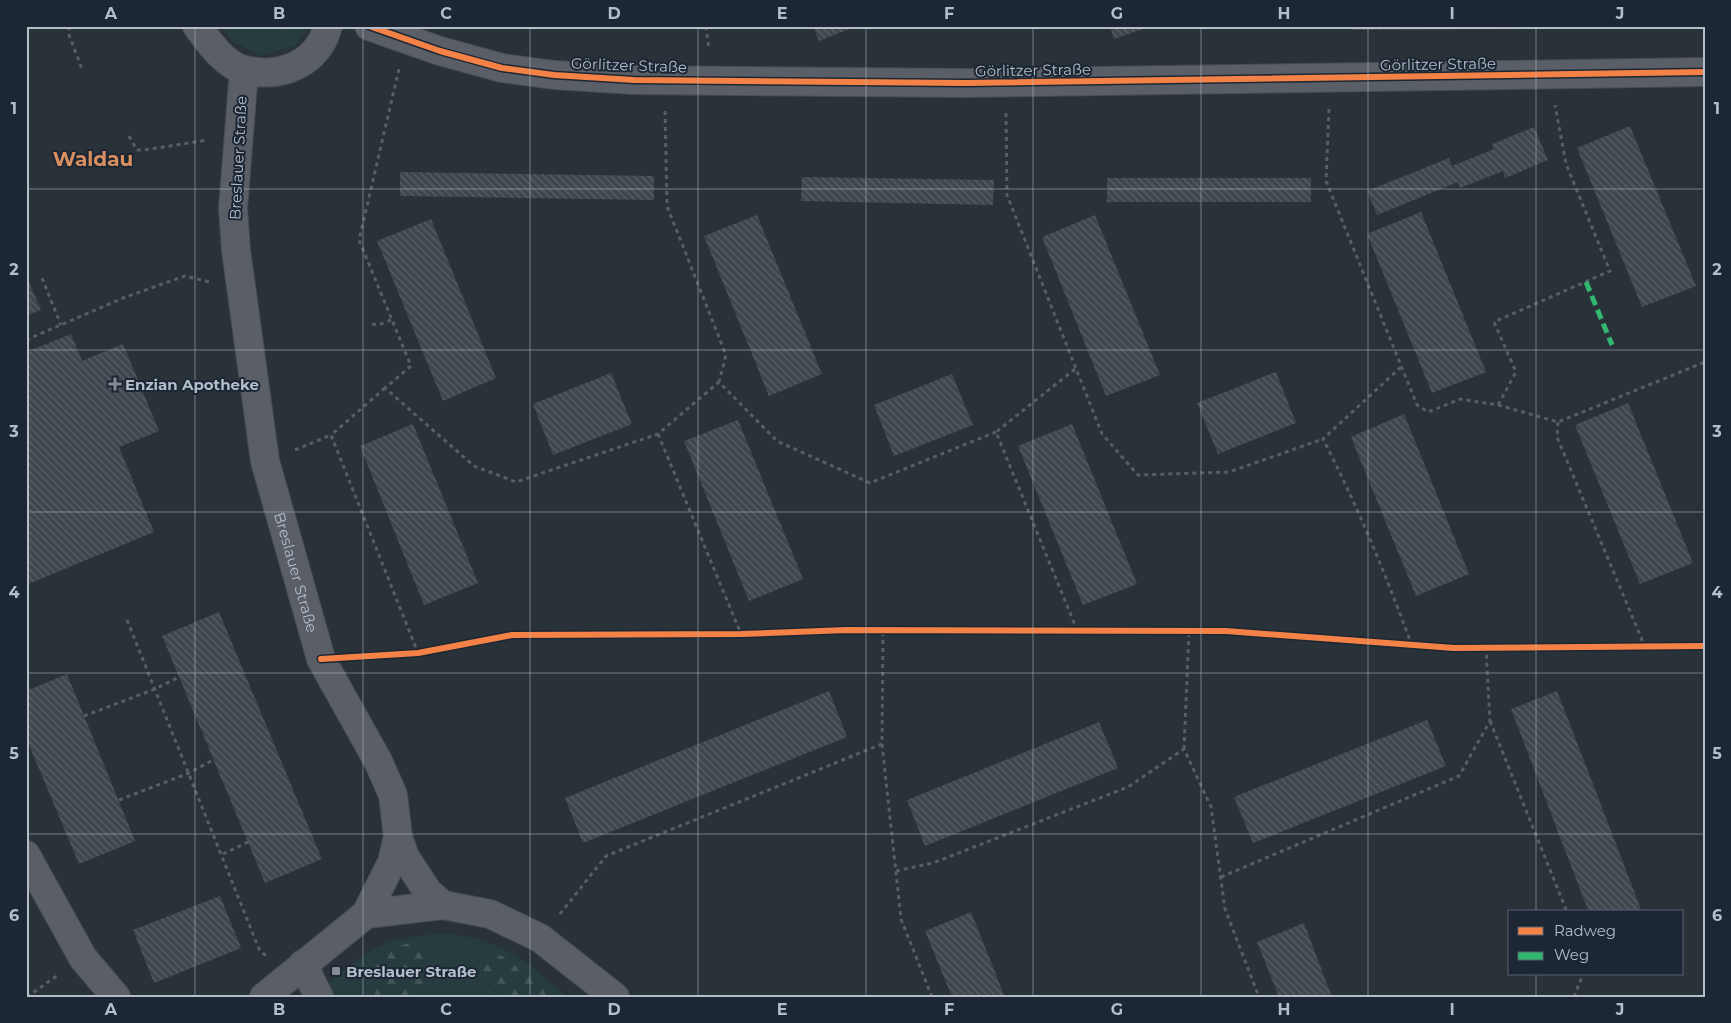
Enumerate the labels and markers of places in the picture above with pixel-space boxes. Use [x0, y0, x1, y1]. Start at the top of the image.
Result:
place label: Enzian Apotheke [125, 375, 259, 394]
marker: Enzian Apotheke [109, 378, 121, 390]
place label: Breslauer Straße [346, 962, 477, 981]
marker: Breslauer Straße [330, 965, 342, 977]

